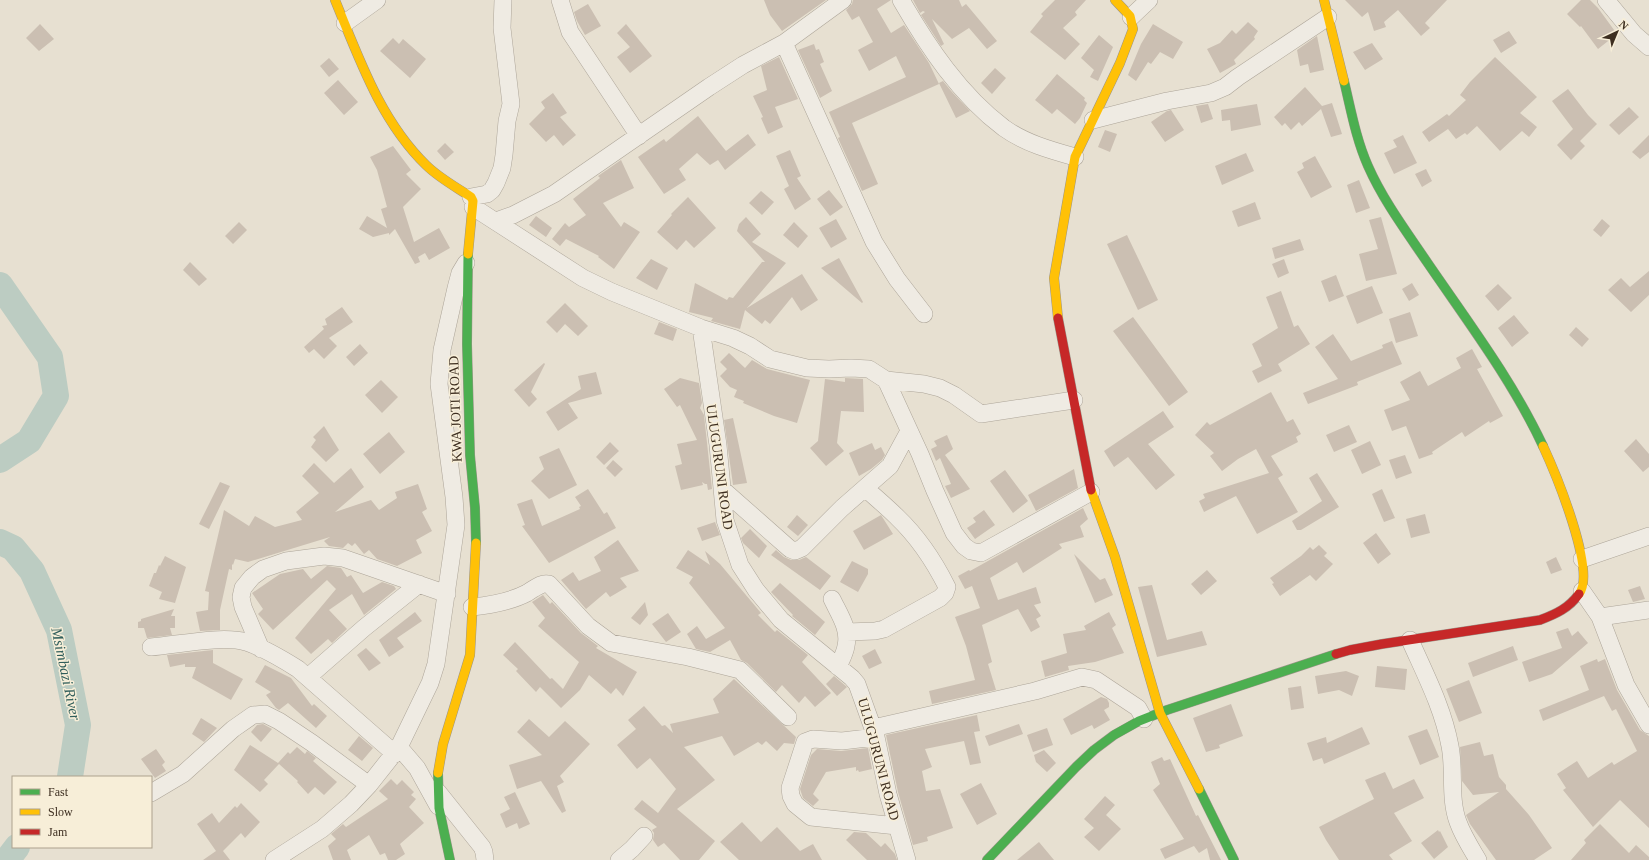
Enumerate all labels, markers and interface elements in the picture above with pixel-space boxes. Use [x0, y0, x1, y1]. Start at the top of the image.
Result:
north arrow [1597, 12, 1637, 52]
text: N [1617, 18, 1631, 32]
street label: KWA JOTI ROAD [446, 355, 465, 462]
street label: ULUGURUNI ROAD [703, 403, 736, 531]
water label: Msimbazi River [48, 625, 84, 722]
street label: ULUGURUNI ROAD [855, 696, 902, 822]
legend [12, 776, 152, 848]
text: Fast [48, 785, 69, 799]
text: Slow [48, 805, 73, 819]
text: Jam [48, 825, 68, 839]

